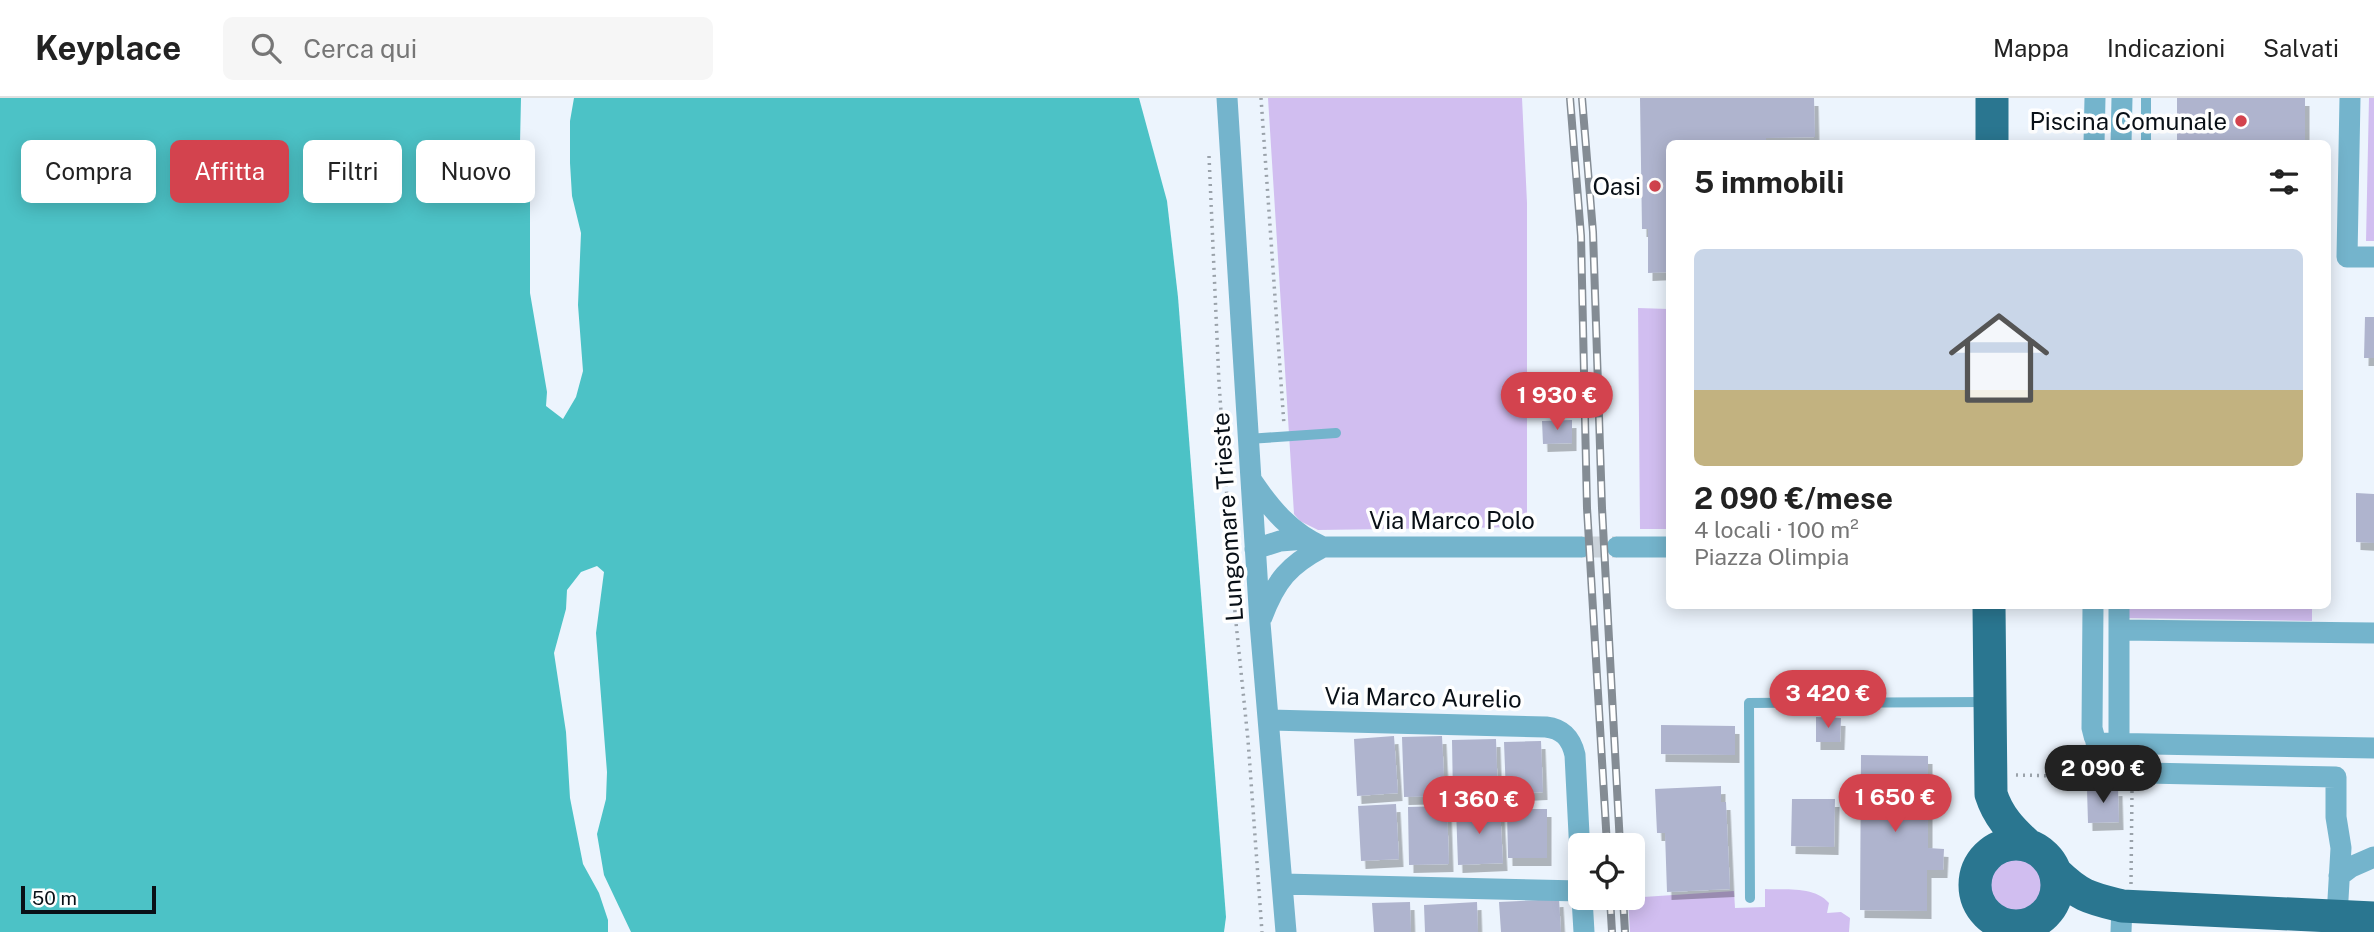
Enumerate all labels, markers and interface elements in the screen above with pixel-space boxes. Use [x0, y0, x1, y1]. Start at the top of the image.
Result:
search box [223, 17, 713, 80]
text: Keyplace [35, 29, 181, 67]
icon: search [247, 29, 285, 67]
text: Cerca qui [303, 33, 417, 64]
text: Mappa [1993, 34, 2069, 62]
text: Indicazioni [2107, 34, 2225, 62]
text: Salvati [2263, 34, 2339, 62]
place label: Piscina Comunale [2029, 107, 2227, 135]
marker: Piscina Comunale [2233, 113, 2249, 129]
chip: Compra [21, 140, 156, 203]
chip: Affitta [170, 140, 289, 203]
chip: Filtri [303, 140, 402, 203]
chip: Nuovo [416, 140, 535, 203]
icon: filters [2265, 163, 2303, 201]
text: 5 immobili [1694, 164, 1844, 200]
place label: Oasi [1592, 172, 1641, 200]
marker: Oasi [1647, 178, 1663, 194]
icon: home [1936, 295, 2062, 421]
pin: 1 930 € [1492, 372, 1622, 432]
text: 1 930 € [1517, 381, 1597, 408]
street label: Lungomare Trieste [1206, 412, 1248, 622]
text: 2 090 €/mese [1694, 480, 1893, 516]
street label: Via Marco Polo [1369, 506, 1535, 534]
text: 4 locali · 100 m² [1694, 516, 1859, 543]
text: Piazza Olimpia [1694, 543, 1849, 570]
pin: 3 420 € [1763, 670, 1893, 730]
text: 3 420 € [1785, 679, 1871, 706]
street label: Via Marco Aurelio [1324, 681, 1522, 713]
pin: 2 090 € [2038, 746, 2168, 805]
text: 2 090 € [2061, 754, 2145, 781]
pin: 1 650 € [1830, 774, 1960, 834]
pin: 1 360 € [1414, 776, 1544, 836]
text: 1 650 € [1855, 783, 1935, 810]
text: 1 360 € [1439, 785, 1519, 812]
map controls [1568, 833, 1645, 910]
button: locate [1568, 833, 1645, 910]
scale bar [21, 883, 156, 915]
text: 50 m [32, 887, 77, 909]

